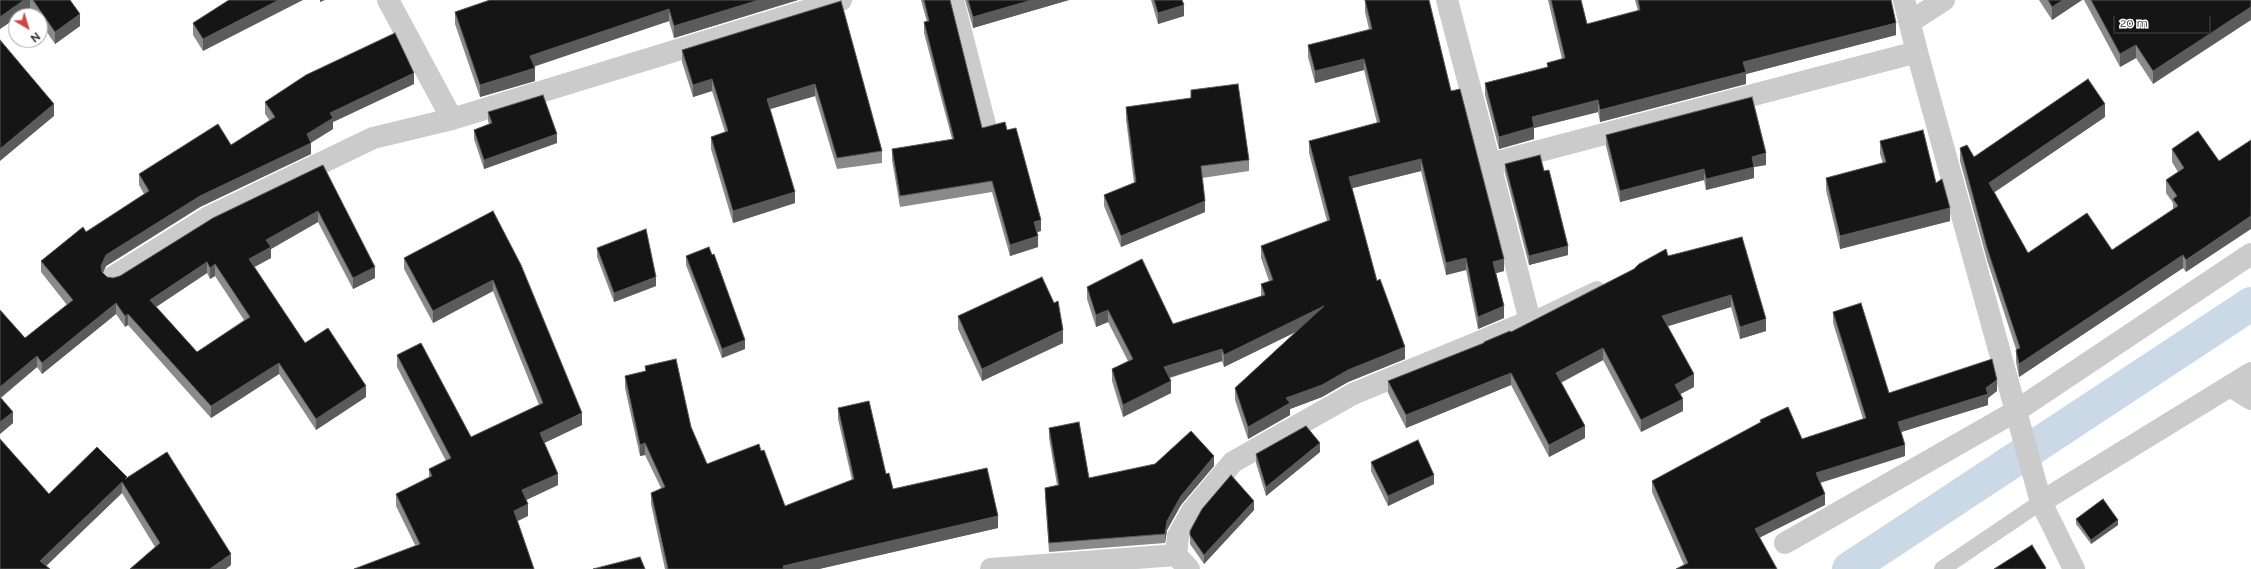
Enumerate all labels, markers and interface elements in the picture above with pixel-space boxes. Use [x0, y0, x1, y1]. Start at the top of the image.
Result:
north arrow [8, 8, 48, 48]
scale bar [2115, 8, 2213, 34]
text: 20 m [2120, 16, 2148, 30]
text: N [28, 29, 42, 45]

